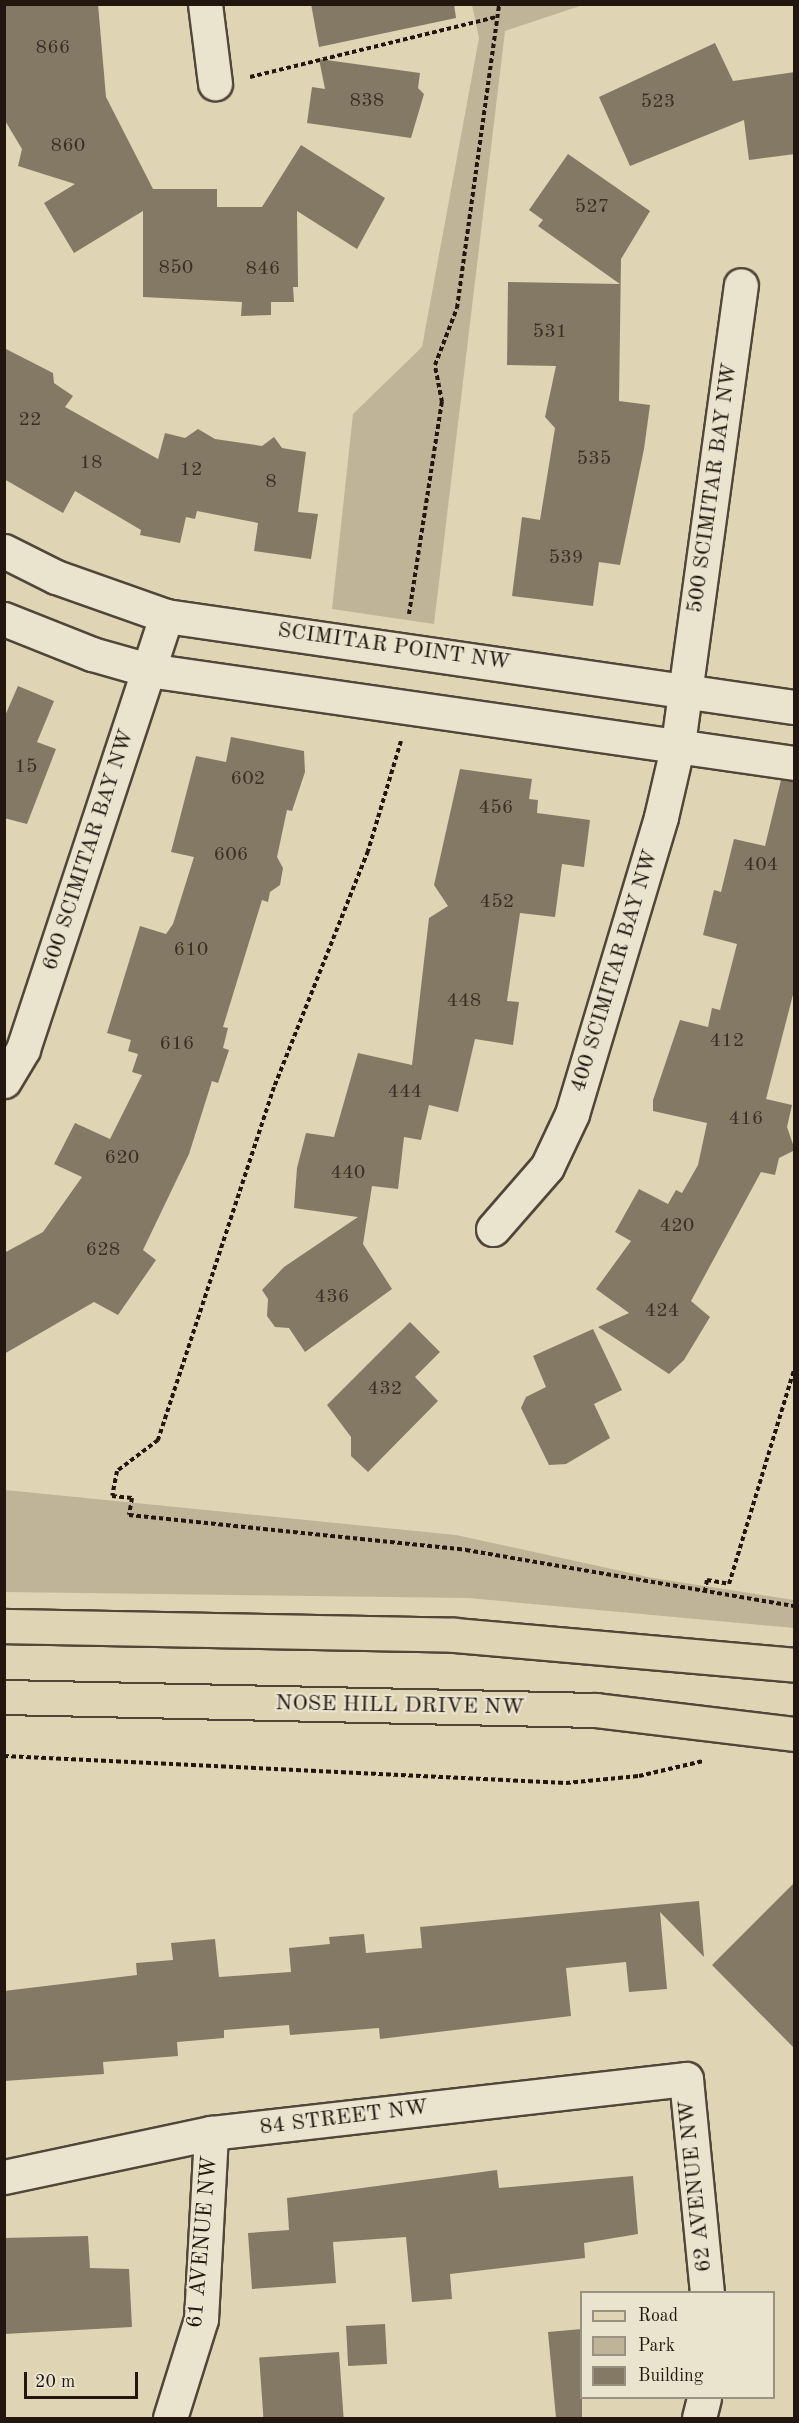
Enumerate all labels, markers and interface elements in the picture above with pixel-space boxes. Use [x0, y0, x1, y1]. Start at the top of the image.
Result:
house number: 866 [36, 36, 70, 60]
house number: 838 [350, 89, 384, 113]
house number: 523 [641, 90, 675, 114]
house number: 860 [51, 134, 85, 158]
house number: 527 [575, 195, 609, 219]
house number: 850 [159, 256, 193, 280]
house number: 846 [246, 257, 280, 281]
house number: 531 [533, 320, 567, 344]
street label: 500 SCIMITAR BAY NW [682, 361, 744, 615]
house number: 22 [18, 408, 42, 432]
house number: 535 [577, 447, 611, 471]
house number: 18 [79, 451, 103, 475]
house number: 12 [179, 458, 203, 482]
house number: 8 [265, 470, 277, 494]
house number: 539 [549, 546, 583, 570]
street label: SCIMITAR POINT NW [276, 618, 512, 676]
street label: 600 SCIMITAR BAY NW [37, 726, 141, 974]
house number: 15 [14, 755, 38, 779]
house number: 602 [231, 767, 265, 791]
house number: 456 [479, 796, 513, 820]
house number: 606 [214, 843, 248, 867]
street label: 400 SCIMITAR BAY NW [565, 846, 665, 1096]
house number: 404 [744, 853, 778, 877]
house number: 452 [480, 890, 514, 914]
house number: 610 [174, 938, 208, 962]
house number: 448 [447, 989, 481, 1013]
house number: 412 [710, 1029, 744, 1053]
house number: 616 [160, 1032, 194, 1056]
house number: 444 [388, 1080, 422, 1104]
house number: 416 [729, 1107, 763, 1131]
house number: 620 [105, 1146, 139, 1170]
house number: 440 [331, 1161, 365, 1185]
house number: 420 [660, 1214, 694, 1238]
house number: 628 [86, 1238, 120, 1262]
house number: 436 [315, 1285, 349, 1309]
house number: 424 [645, 1299, 679, 1323]
house number: 432 [368, 1377, 402, 1401]
street label: NOSE HILL DRIVE NW [275, 1691, 525, 1721]
street label: 84 STREET NW [258, 2095, 430, 2141]
street label: 62 AVENUE NW [674, 2099, 718, 2273]
street label: 61 AVENUE NW [182, 2155, 224, 2329]
legend [580, 2291, 775, 2399]
text: Road [638, 2307, 678, 2325]
text: Park [638, 2337, 675, 2355]
scale bar [27, 2360, 141, 2398]
text: Building [638, 2367, 703, 2385]
text: 20 m [35, 2373, 75, 2391]

